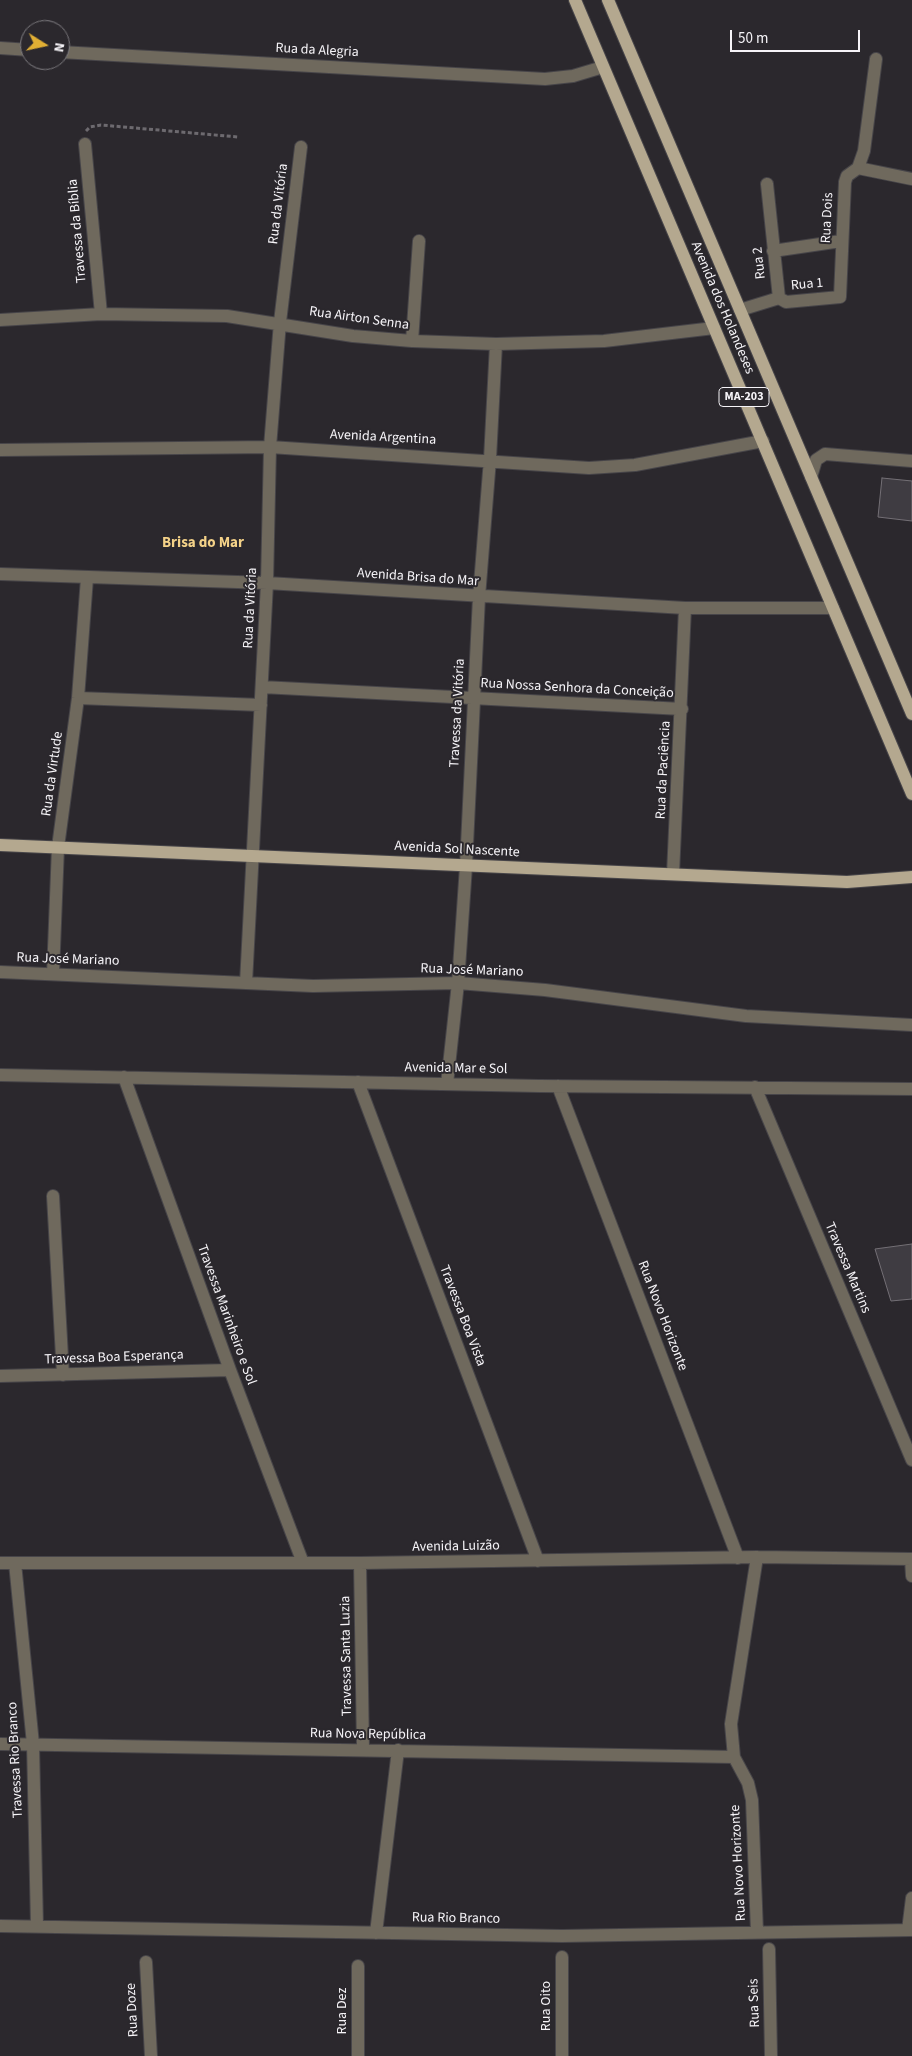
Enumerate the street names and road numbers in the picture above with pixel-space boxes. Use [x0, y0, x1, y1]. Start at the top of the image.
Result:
street label: Rua da Alegria [275, 40, 359, 62]
street label: Rua da Vitória [266, 163, 292, 245]
street label: Travessa da Bíblia [65, 178, 91, 284]
street label: Rua Dois [818, 192, 838, 244]
street label: Avenida dos Holandeses [687, 239, 757, 377]
street label: Rua 2 [750, 246, 770, 280]
street label: Rua 1 [790, 275, 824, 295]
street label: Rua Airton Senna [308, 304, 410, 334]
road number: MA-203 [719, 388, 769, 407]
street label: Avenida Argentina [329, 427, 437, 449]
street label: Avenida Brisa do Mar [356, 565, 480, 591]
street label: Rua da Vitória [240, 567, 262, 649]
street label: Travessa da Vitória [447, 658, 469, 768]
street label: Rua Nossa Senhora da Conceição [480, 676, 674, 702]
street label: Rua da Paciência [653, 720, 675, 820]
street label: Rua da Virtude [39, 730, 67, 818]
street label: Avenida Sol Nascente [394, 838, 520, 862]
street label: Rua José Mariano [16, 950, 120, 970]
street label: Rua José Mariano [420, 961, 524, 981]
street label: Avenida Mar e Sol [404, 1060, 508, 1078]
street label: Travessa Martins [820, 1220, 874, 1316]
street label: Travessa Marinheiro e Sol [193, 1243, 259, 1387]
street label: Rua Novo Horizonte [633, 1259, 691, 1373]
street label: Travessa Boa Vista [435, 1263, 489, 1369]
street label: Travessa Boa Esperança [44, 1347, 184, 1369]
street label: Avenida Luizão [412, 1538, 500, 1556]
street label: Travessa Santa Luzia [338, 1596, 356, 1716]
street label: Travessa Rio Branco [5, 1701, 27, 1819]
street label: Rua Nova República [310, 1726, 426, 1744]
street label: Rua Novo Horizonte [728, 1804, 750, 1922]
street label: Rua Rio Branco [412, 1910, 500, 1928]
street label: Rua Seis [746, 1978, 764, 2028]
street label: Rua Oito [539, 1981, 555, 2031]
street label: Rua Doze [123, 1982, 143, 2038]
street label: Rua Dez [335, 1988, 351, 2034]

